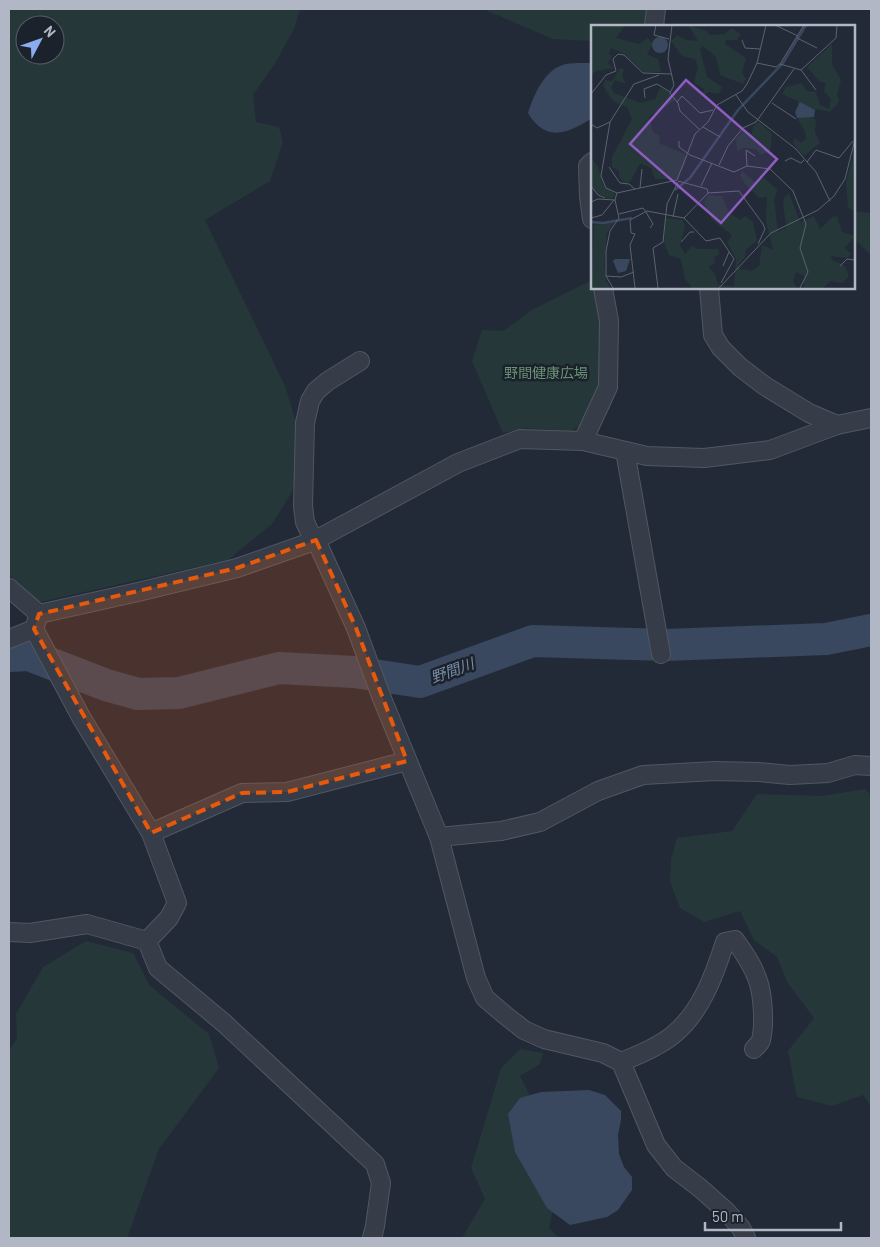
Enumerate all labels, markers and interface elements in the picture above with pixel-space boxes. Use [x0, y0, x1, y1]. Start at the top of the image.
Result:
north arrow [15, 15, 65, 65]
text: N [41, 22, 60, 40]
inset map [591, 25, 855, 289]
park label: 野間健康広場 [504, 364, 588, 381]
water label: 野間川 [428, 653, 478, 686]
scale bar [705, 1200, 841, 1232]
text: 50 m [712, 1207, 744, 1225]

